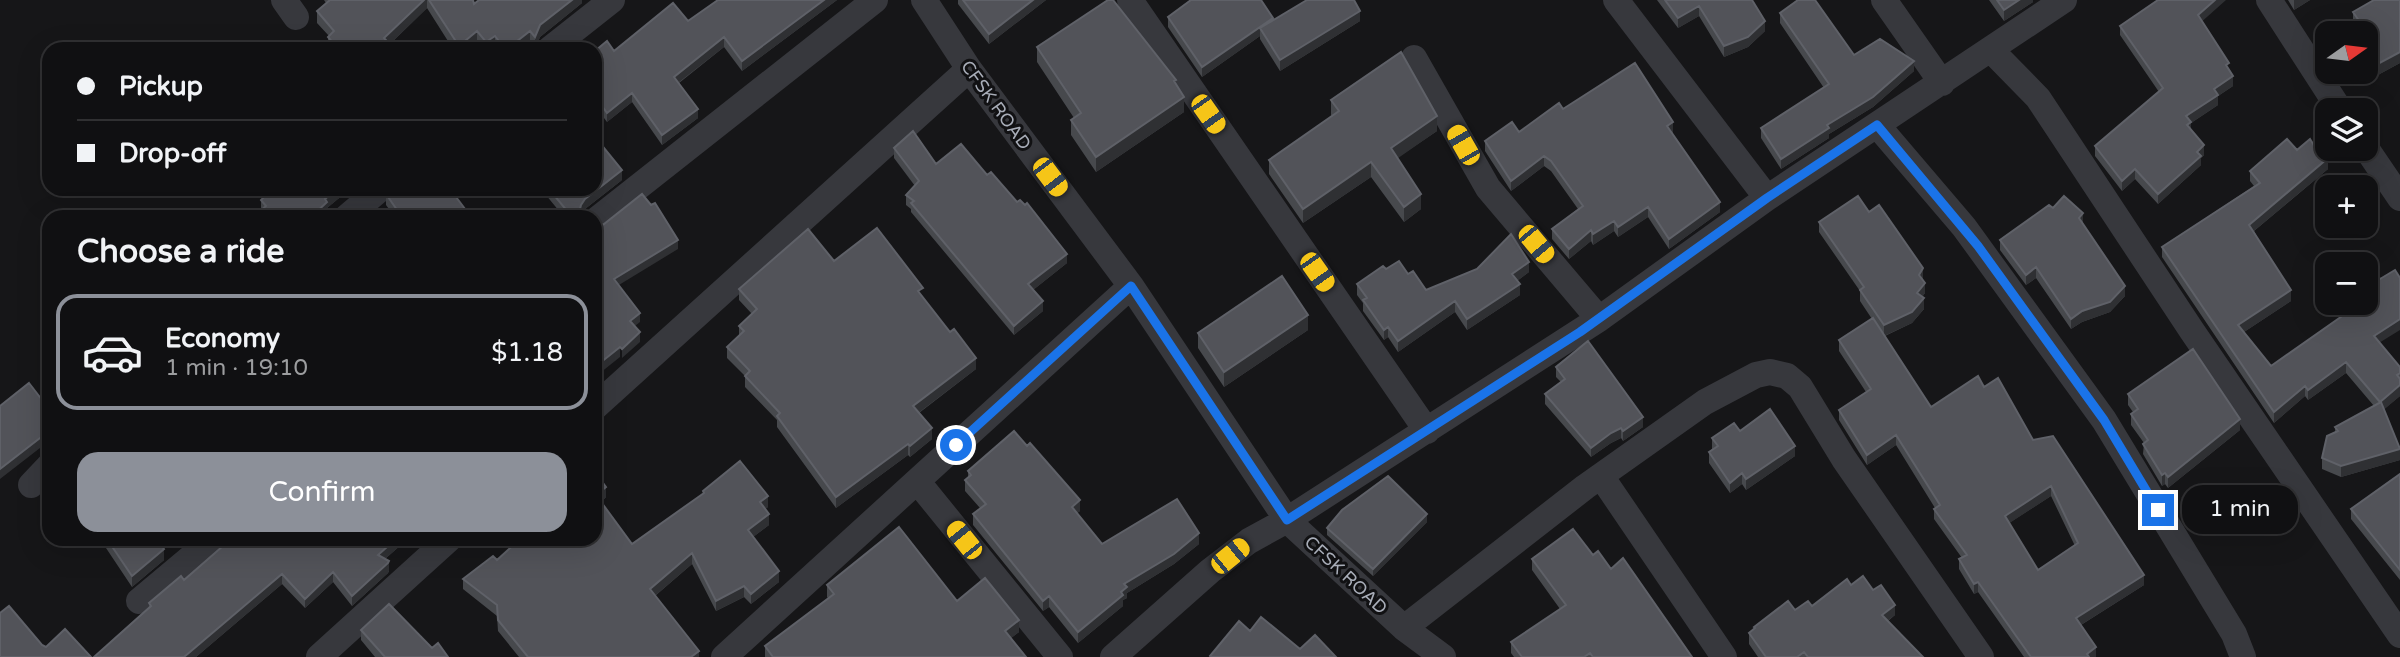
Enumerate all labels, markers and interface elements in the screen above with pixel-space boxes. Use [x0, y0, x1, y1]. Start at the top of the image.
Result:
north arrow [2315, 21, 2378, 84]
map controls [2315, 21, 2378, 315]
street label: CFSK ROAD [956, 56, 1036, 154]
text: Pickup [119, 71, 203, 102]
car [1188, 91, 1229, 137]
button: layers [2315, 98, 2378, 161]
car [1444, 122, 1483, 168]
text: Drop-off [119, 138, 226, 169]
car [1029, 154, 1072, 200]
button: + [2315, 175, 2378, 238]
car [1515, 221, 1558, 267]
text: Choose a ride [77, 233, 284, 271]
car [1297, 249, 1338, 295]
button: − [2315, 252, 2378, 315]
icon: car [81, 321, 144, 384]
text: Economy [165, 323, 280, 354]
text: $1.18 [491, 337, 563, 368]
text: 1 min · 19:10 [165, 354, 308, 382]
route start [940, 429, 972, 461]
button: Confirm [77, 452, 567, 532]
callout: 1 min [2182, 486, 2298, 534]
route end [2142, 494, 2174, 526]
text: 1 min [2209, 495, 2271, 523]
car [943, 517, 986, 563]
street label: CFSK ROAD [1300, 531, 1392, 619]
car [1208, 535, 1253, 577]

